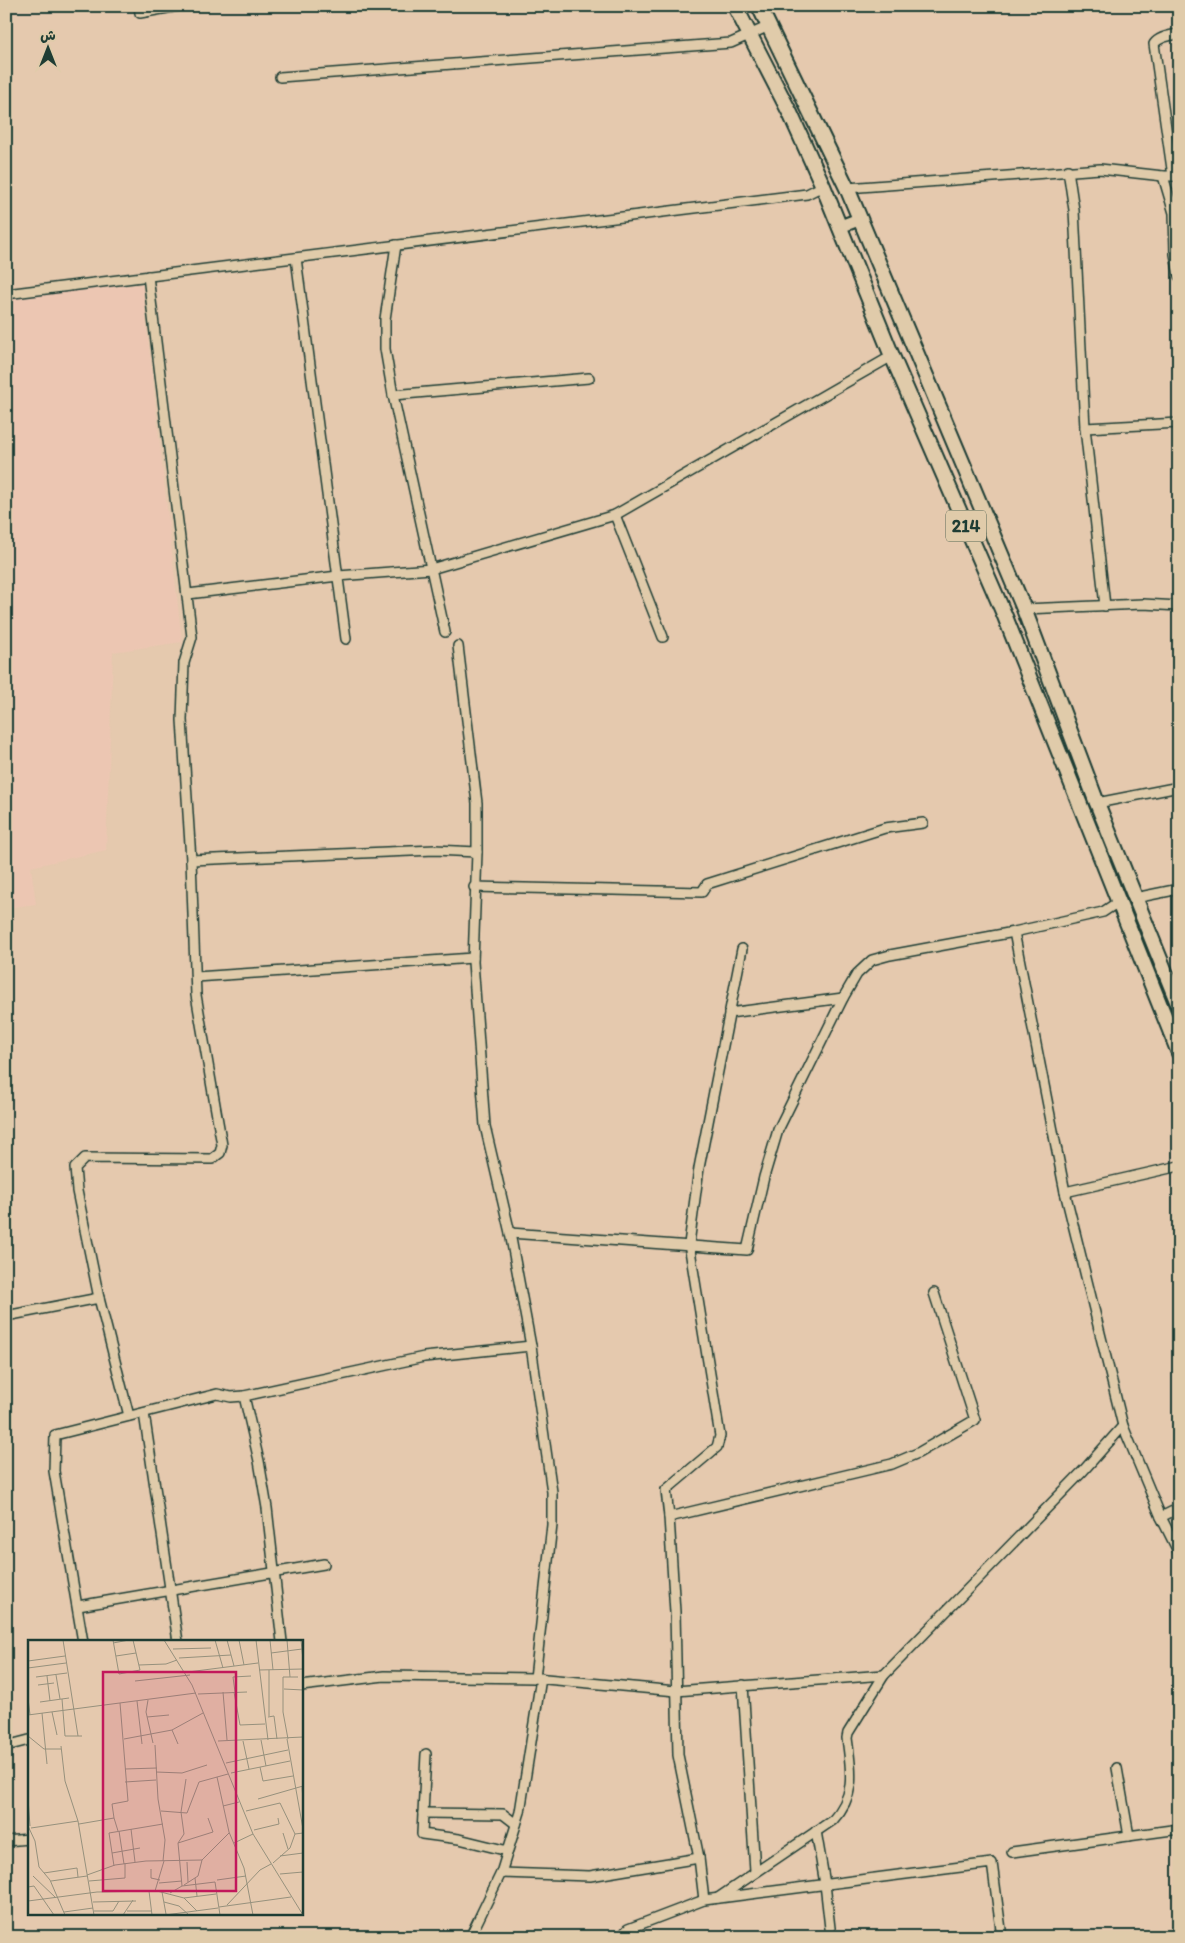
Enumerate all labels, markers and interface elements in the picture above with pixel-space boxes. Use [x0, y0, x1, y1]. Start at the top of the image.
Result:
north arrow [22, 22, 72, 72]
text: ش [40, 27, 56, 44]
road number: 214 [946, 511, 986, 542]
inset map [28, 1640, 302, 1916]

